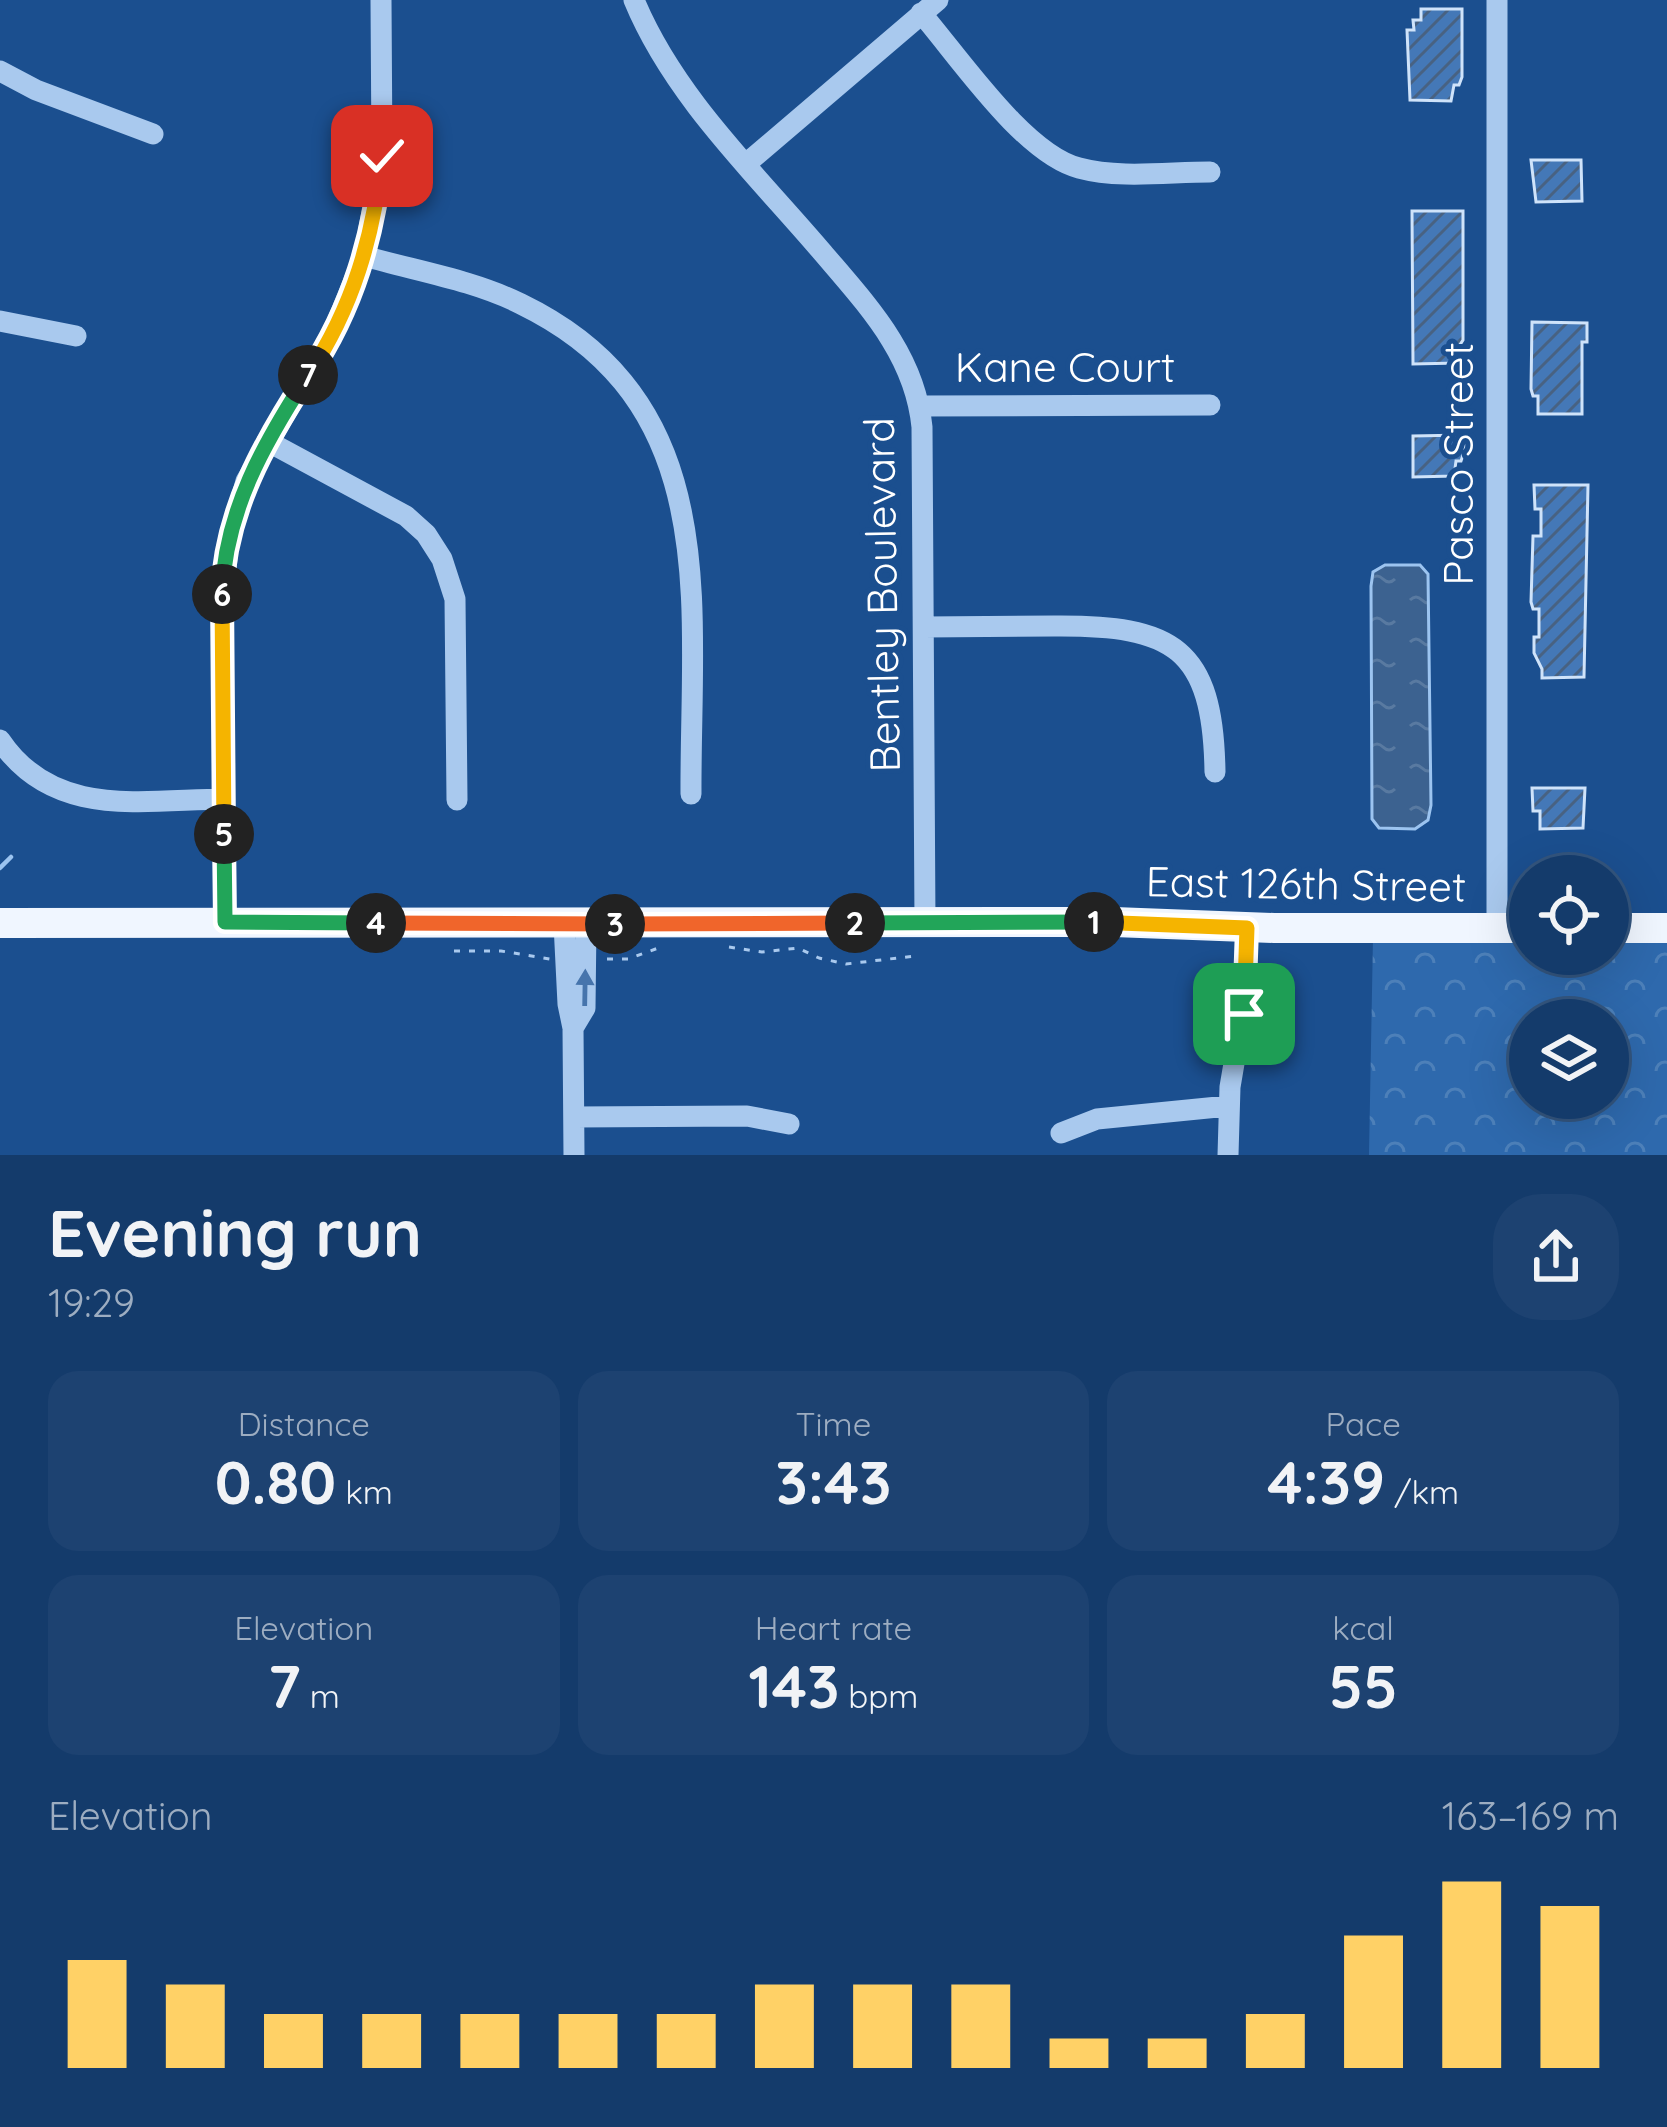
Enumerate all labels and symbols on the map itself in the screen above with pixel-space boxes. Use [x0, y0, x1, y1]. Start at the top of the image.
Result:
pin [331, 105, 433, 207]
street label: Kane Court [955, 340, 1175, 393]
street label: Pasco Street [1431, 342, 1484, 586]
pin: 7 [278, 345, 338, 405]
street label: Bentley Boulevard [852, 417, 911, 773]
pin: 6 [192, 564, 252, 624]
pin: 5 [194, 804, 254, 864]
street label: East 126th Street [1145, 854, 1467, 913]
pin: 1 [1064, 892, 1124, 952]
pin: 4 [346, 893, 406, 953]
pin: 2 [825, 893, 885, 953]
pin: 3 [585, 894, 645, 954]
pin [1193, 963, 1295, 1065]
one-way arrow [575, 968, 594, 1006]

